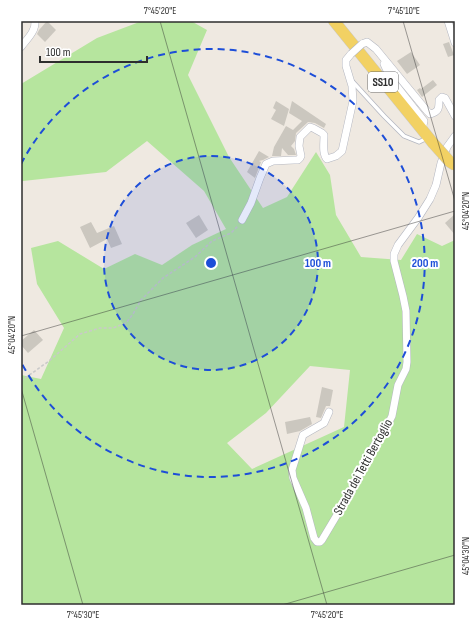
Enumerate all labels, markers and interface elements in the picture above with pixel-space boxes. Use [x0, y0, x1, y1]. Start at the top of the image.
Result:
text: 7°45'20"E [144, 5, 176, 17]
text: 7°45'10"E [388, 5, 420, 17]
scale bar [40, 38, 147, 64]
text: 100 m [46, 45, 71, 60]
road number: SS10 [368, 72, 398, 92]
text: 45°04'20"N [460, 192, 472, 230]
centre of rings [204, 256, 218, 270]
text: 100 m [305, 256, 331, 271]
text: 200 m [412, 256, 438, 271]
text: 45°04'20"N [6, 316, 18, 354]
street label: Strada dei Tetti Bertoglio [330, 416, 396, 518]
text: 45°04'30"N [460, 537, 472, 575]
text: 7°45'30"E [67, 609, 99, 621]
text: 7°45'20"E [311, 609, 343, 621]

